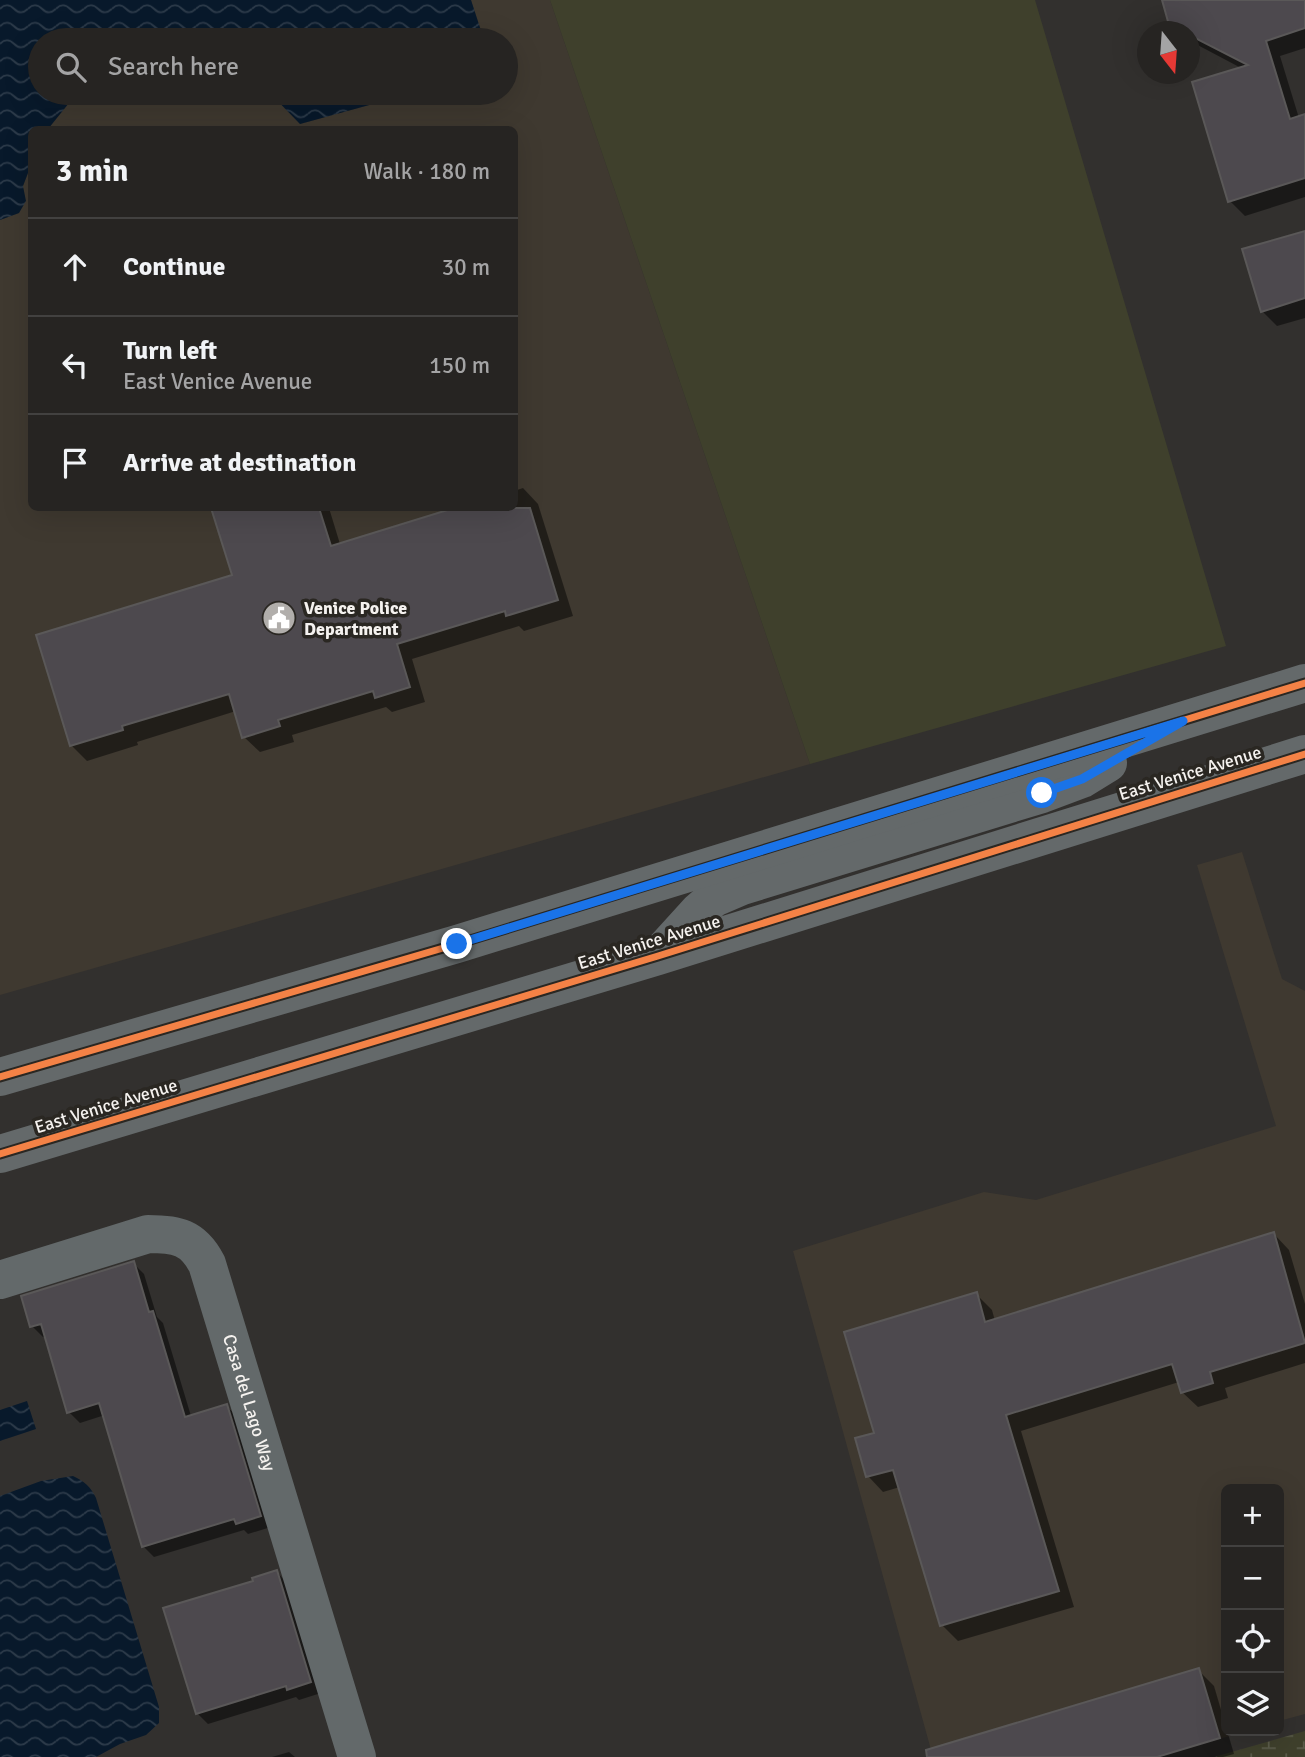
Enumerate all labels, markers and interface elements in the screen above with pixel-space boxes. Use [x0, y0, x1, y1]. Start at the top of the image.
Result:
north arrow [1137, 21, 1200, 84]
search box [28, 28, 518, 105]
icon: search [52, 48, 90, 86]
text: Search here [108, 51, 239, 83]
text: 3 min [56, 153, 128, 190]
text: Walk · 180 m [364, 157, 490, 186]
icon: ahead [56, 248, 94, 286]
text: Continue [123, 251, 225, 283]
text: 30 m [442, 253, 490, 282]
text: Turn left [123, 335, 217, 367]
icon: left [56, 346, 94, 384]
text: 150 m [429, 351, 490, 380]
text: East Venice Avenue [123, 367, 312, 396]
icon: arrive [56, 444, 94, 482]
text: Arrive at destination [123, 447, 356, 479]
place label: Venice Police Department [304, 597, 407, 640]
public building icon: Venice Police Department [260, 599, 298, 637]
street label: East Venice Avenue [1116, 741, 1264, 805]
route start [1026, 777, 1057, 808]
street label: East Venice Avenue [575, 910, 723, 974]
route end [441, 928, 472, 959]
street label: East Venice Avenue [32, 1074, 180, 1138]
street label: Casa del Lago Way [218, 1332, 281, 1474]
map controls [1221, 1484, 1284, 1736]
button: + [1221, 1484, 1284, 1547]
button: − [1221, 1547, 1284, 1610]
button: locate [1221, 1610, 1284, 1673]
button: layers [1221, 1673, 1284, 1736]

